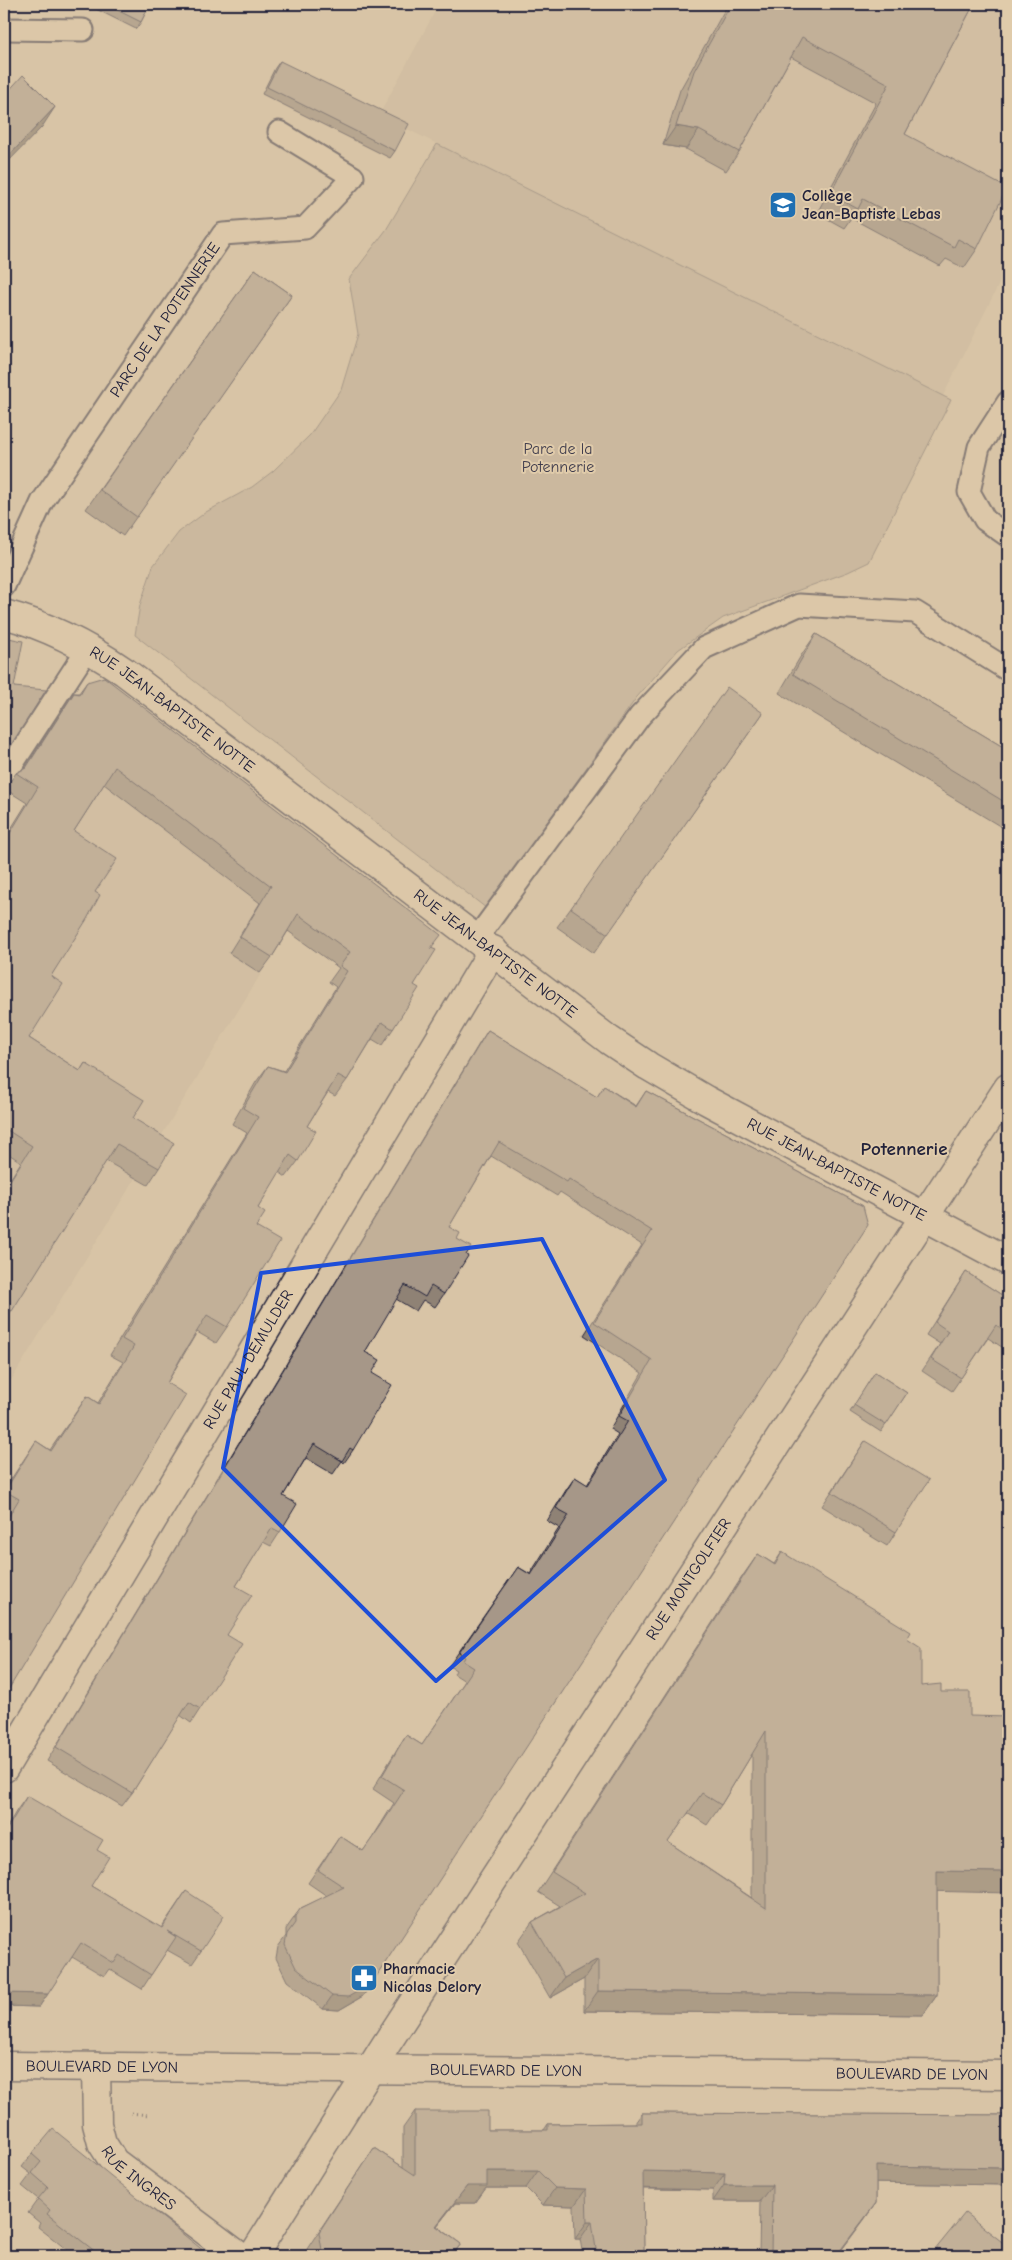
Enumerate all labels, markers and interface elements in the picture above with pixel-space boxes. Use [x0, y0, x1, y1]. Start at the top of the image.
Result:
place label: Collège Jean-Baptiste Lebas [802, 187, 941, 223]
school or university icon: Collège Jean-Baptiste Lebas [768, 190, 798, 220]
street label: PARC DE LA POTENNERIE [106, 239, 224, 401]
park label: Parc de la Potennerie [522, 440, 594, 476]
street label: RUE JEAN-BAPTISTE NOTTE [86, 643, 258, 777]
street label: RUE JEAN-BAPTISTE NOTTE [410, 886, 581, 1022]
street label: RUE JEAN-BAPTISTE NOTTE [744, 1115, 930, 1225]
district label: Potennerie [861, 1138, 947, 1160]
street label: RUE PAUL DEMULDER [200, 1286, 297, 1432]
street label: RUE MONTGOLFIER [642, 1514, 735, 1643]
place label: Pharmacie Nicolas Delory [383, 1960, 482, 1996]
pharmacy icon: Pharmacie Nicolas Delory [349, 1963, 379, 1993]
street label: BOULEVARD DE LYON [26, 2057, 178, 2077]
street label: BOULEVARD DE LYON [430, 2061, 582, 2080]
street label: BOULEVARD DE LYON [836, 2064, 988, 2084]
street label: RUE INGRES [97, 2143, 179, 2214]

